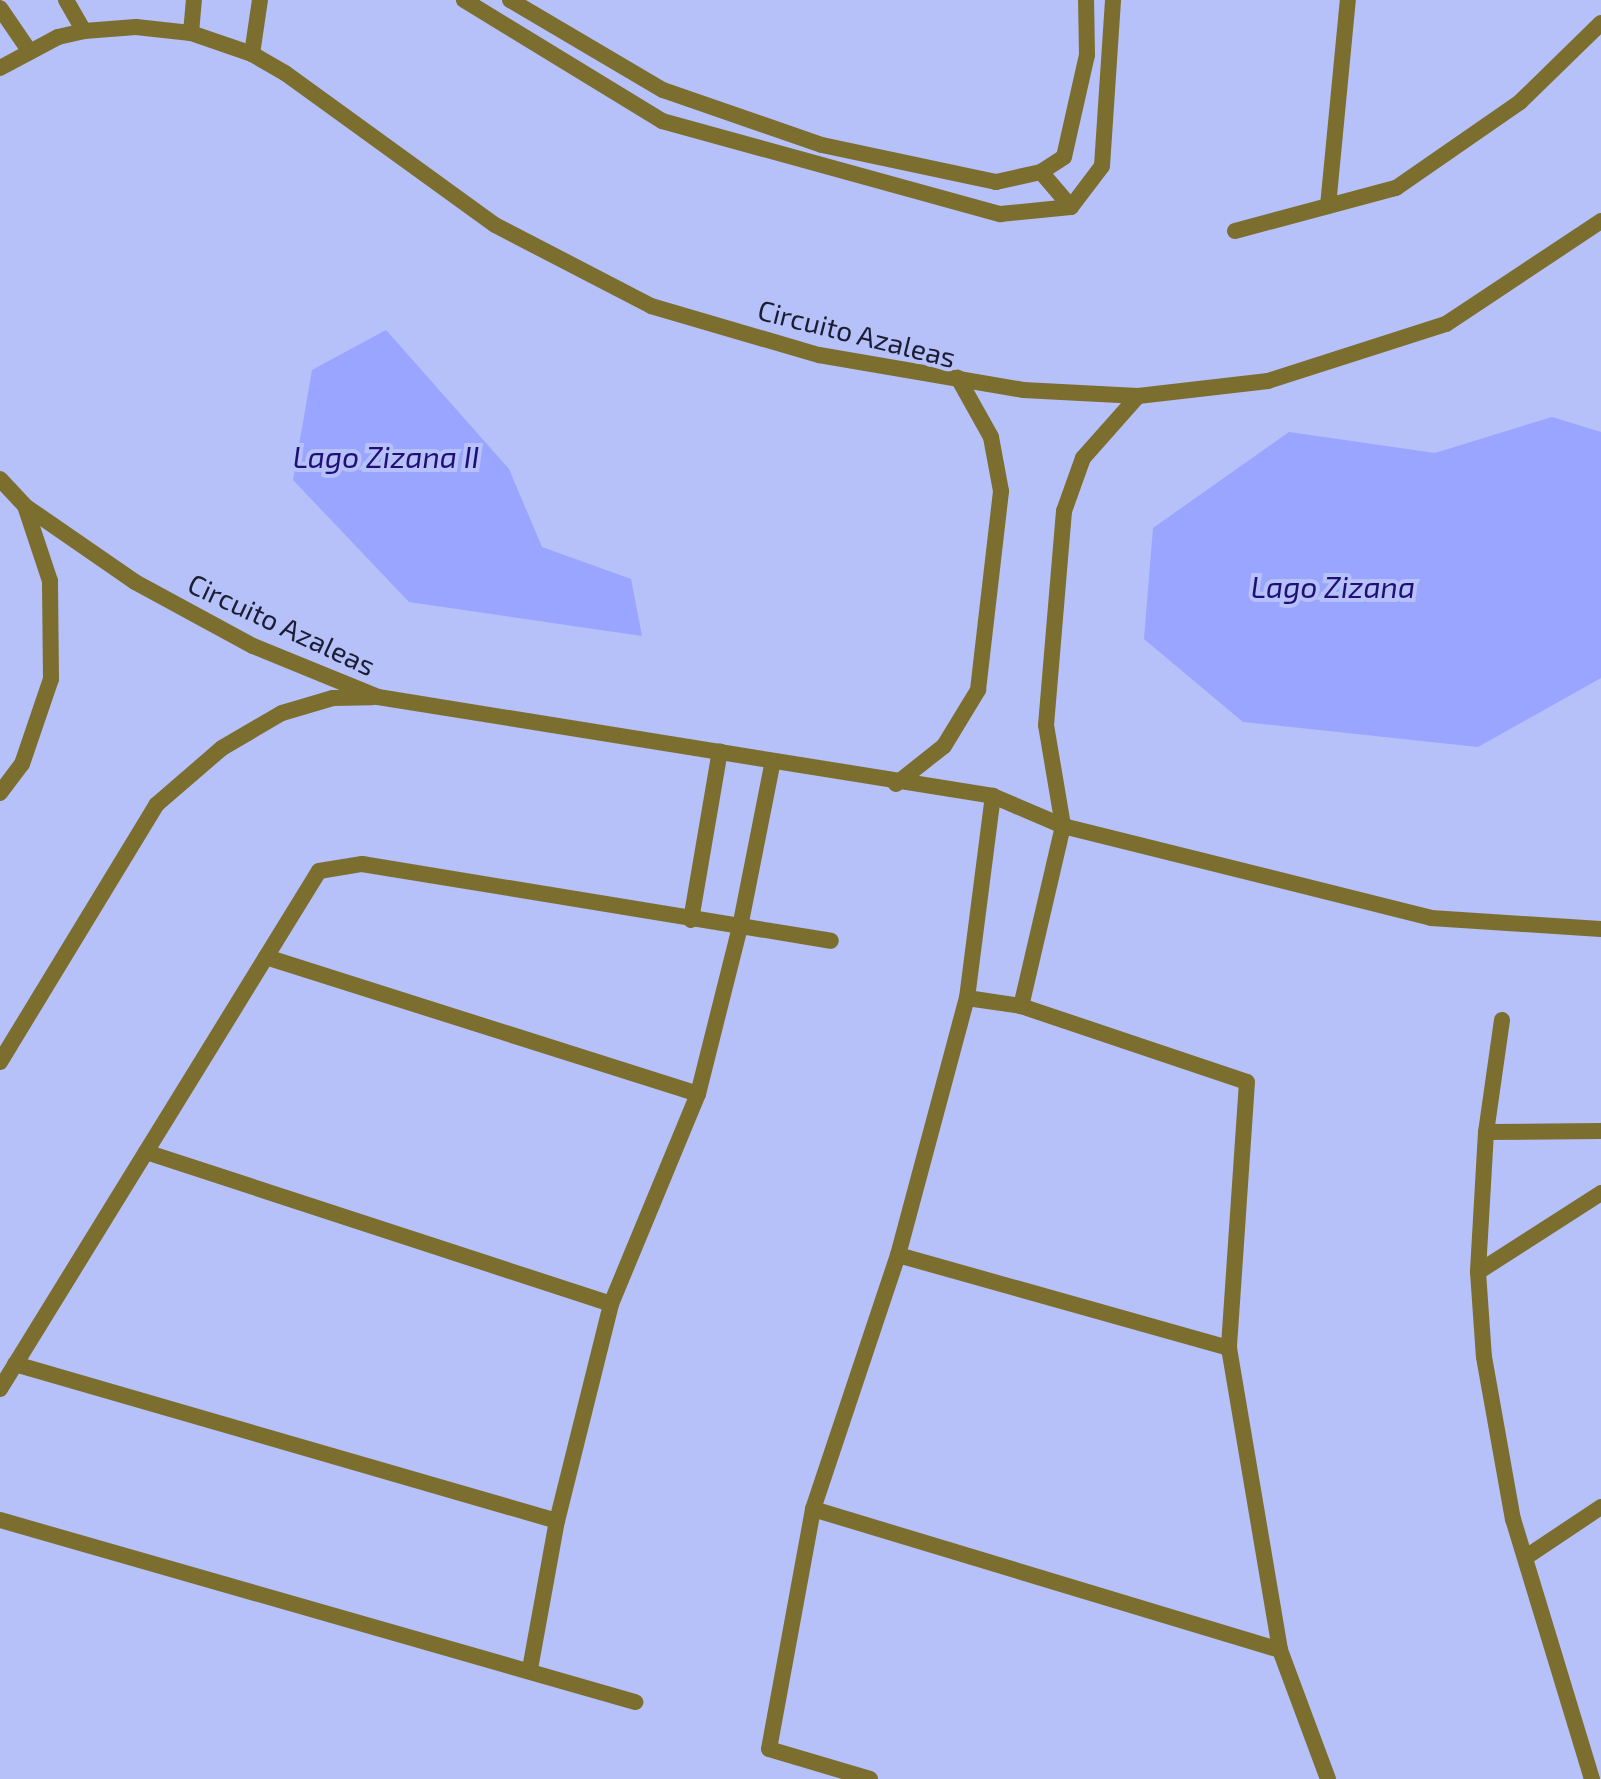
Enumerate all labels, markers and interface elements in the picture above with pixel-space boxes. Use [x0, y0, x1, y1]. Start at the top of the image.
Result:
street label: Circuito Azaleas [754, 292, 960, 374]
water label: Lago Zizana II [293, 438, 479, 474]
street label: Circuito Azaleas [183, 566, 381, 682]
water label: Lago Zizana [1251, 568, 1415, 604]

